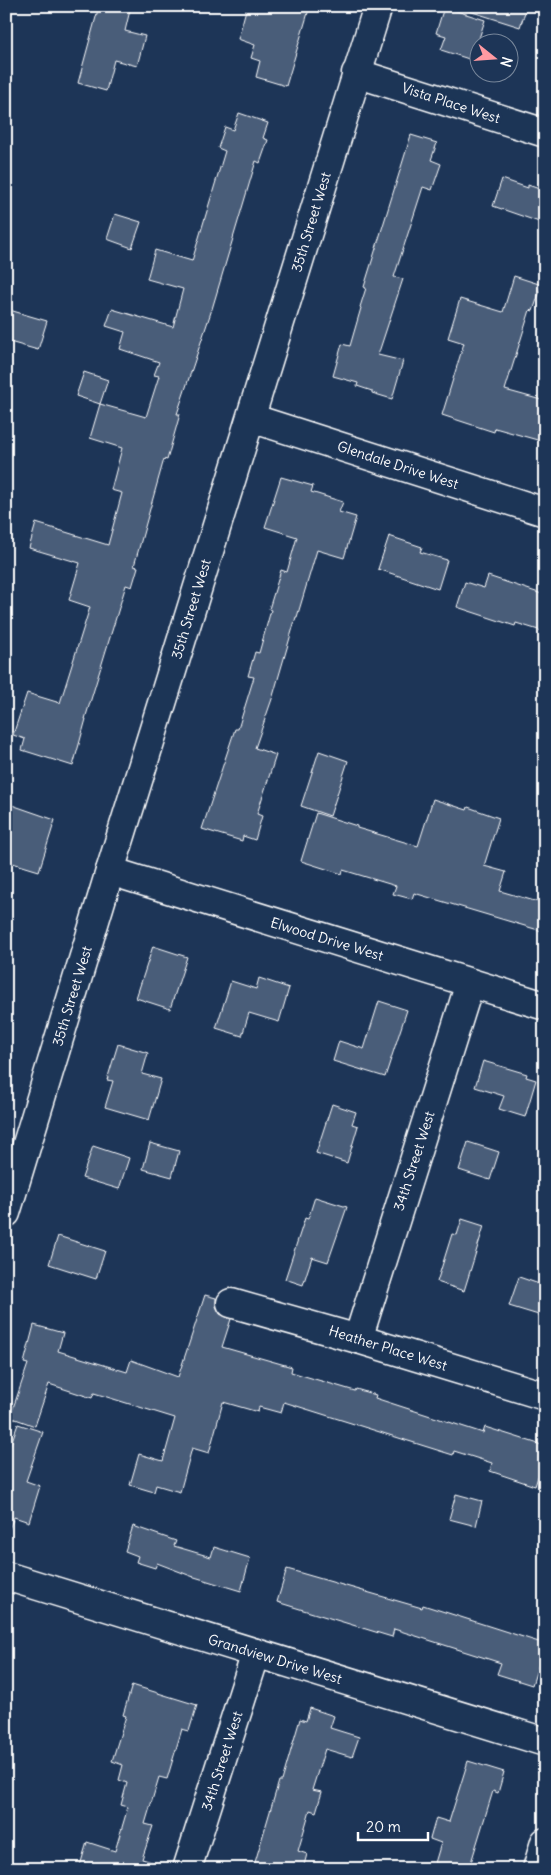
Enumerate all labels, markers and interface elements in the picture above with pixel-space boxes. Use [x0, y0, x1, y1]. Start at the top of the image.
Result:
north arrow [468, 32, 518, 82]
text: N [496, 55, 516, 69]
street label: Vista Place West [400, 79, 503, 127]
street label: 35th Street West [287, 170, 335, 274]
street label: Glendale Drive West [335, 437, 461, 493]
street label: 35th Street West [167, 557, 215, 661]
street label: Elwood Drive West [268, 913, 386, 965]
street label: 35th Street West [48, 944, 96, 1048]
street label: 34th Street West [389, 1109, 439, 1213]
street label: Heather Place West [327, 1321, 450, 1375]
street label: Grandview Drive West [206, 1630, 344, 1688]
street label: 34th Street West [197, 1709, 247, 1813]
scale bar [358, 1810, 428, 1842]
text: 20 m [366, 1817, 401, 1836]

